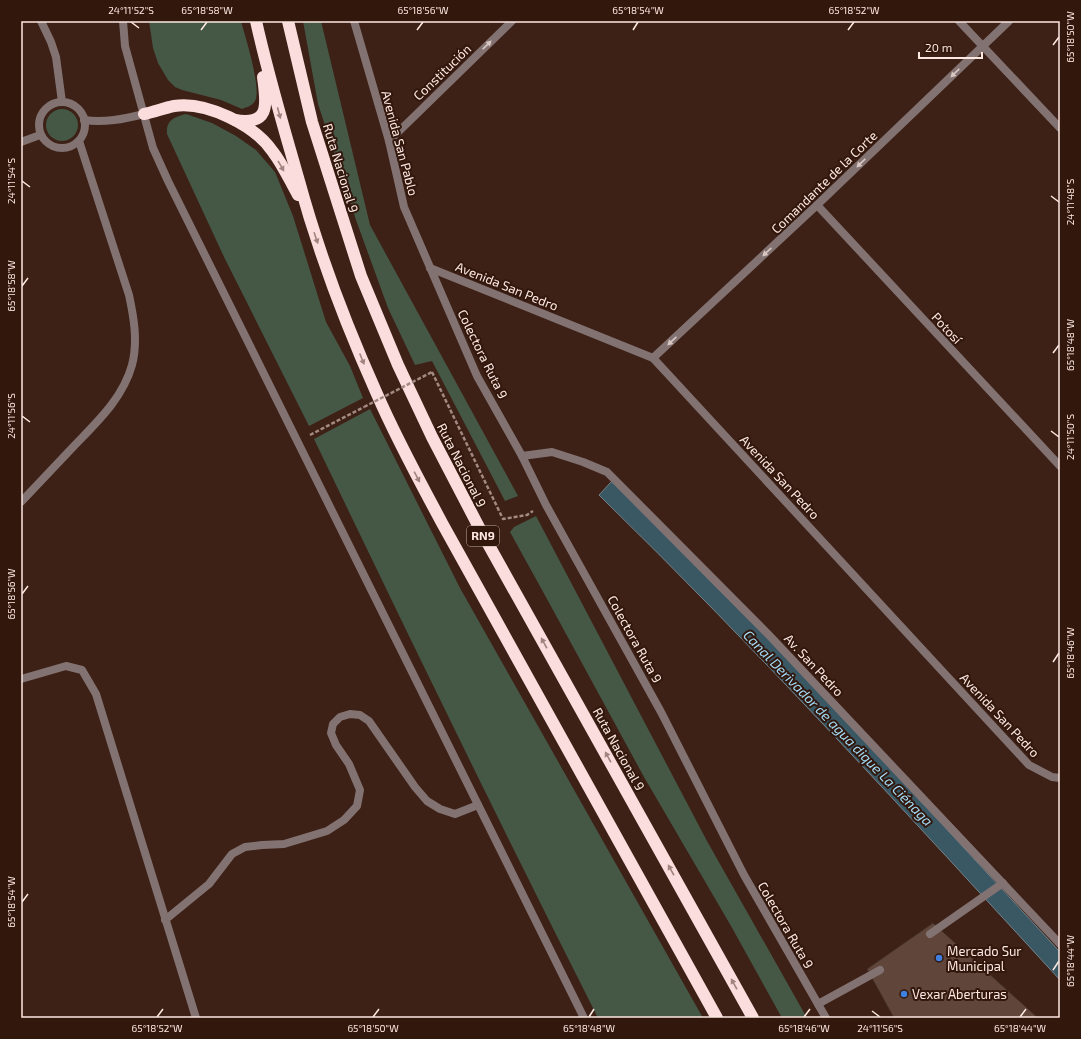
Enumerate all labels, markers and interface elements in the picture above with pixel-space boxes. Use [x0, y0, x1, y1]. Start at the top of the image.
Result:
text: 24°11'52"S [108, 4, 154, 16]
text: 65°18'58"W [181, 4, 233, 16]
text: 65°18'56"W [398, 4, 449, 16]
text: 65°18'54"W [612, 4, 664, 16]
text: 65°18'52"W [829, 4, 880, 16]
text: 65°18'50"W [1064, 11, 1076, 63]
scale bar [919, 34, 982, 60]
text: 20 m [925, 40, 952, 54]
street label: Constitución [410, 41, 474, 103]
one-way arrow [482, 41, 492, 50]
one-way arrow [950, 68, 960, 78]
street label: Avenida San Pablo [378, 89, 422, 197]
one-way arrow [276, 107, 282, 119]
street label: Ruta Nacional 9 [320, 122, 362, 214]
street label: Comandante de la Corte [768, 127, 880, 237]
text: 24°11'54"S [5, 158, 17, 204]
one-way arrow [856, 158, 866, 168]
one-way arrow [278, 160, 285, 172]
text: 24°11'48"S [1064, 178, 1076, 225]
one-way arrow [313, 232, 319, 244]
one-way arrow [761, 248, 772, 257]
street label: Avenida San Pedro [453, 258, 561, 314]
text: 65°18'58"W [5, 260, 17, 312]
street label: Colectora Ruta 9 [454, 307, 512, 401]
street label: Potosí [928, 309, 966, 348]
text: 65°18'48"W [1064, 319, 1076, 371]
one-way arrow [667, 336, 676, 345]
one-way arrow [360, 354, 366, 366]
text: 24°11'56"S [5, 393, 17, 439]
text: 24°11'50"S [1064, 414, 1076, 460]
street label: Ruta Nacional 9 [434, 420, 490, 510]
street label: Avenida San Pedro [737, 432, 823, 522]
one-way arrow [414, 471, 421, 483]
road number: RN9 [467, 526, 499, 546]
text: 65°18'56"W [5, 568, 17, 619]
street label: Colectora Ruta 9 [604, 593, 666, 685]
water label: Canal Derivador de agua dique La Ciénaga [740, 626, 937, 829]
text: 65°18'46"W [1064, 627, 1076, 679]
street label: Av. San Pedro [781, 630, 847, 700]
one-way arrow [541, 637, 547, 649]
street label: Avenida San Pedro [957, 670, 1043, 760]
street label: Ruta Nacional 9 [590, 705, 648, 793]
one-way arrow [604, 751, 611, 763]
one-way arrow [667, 865, 674, 876]
text: 65°18'54"W [5, 876, 17, 928]
street label: Colectora Ruta 9 [755, 879, 817, 971]
text: 65°18'44"W [1064, 935, 1076, 987]
place label: Mercado Sur Municipal [947, 943, 1022, 974]
marker: Mercado Sur Municipal [934, 953, 944, 963]
one-way arrow [730, 978, 737, 990]
place label: Vexar Aberturas [912, 986, 1007, 1002]
marker: Vexar Aberturas [899, 989, 909, 999]
text: 65°18'52"W [132, 1022, 183, 1034]
text: 65°18'50"W [347, 1022, 399, 1034]
text: 65°18'48"W [563, 1022, 615, 1034]
text: 65°18'46"W [778, 1022, 830, 1034]
text: 24°11'56"S [857, 1022, 903, 1034]
text: 65°18'44"W [994, 1022, 1046, 1034]

